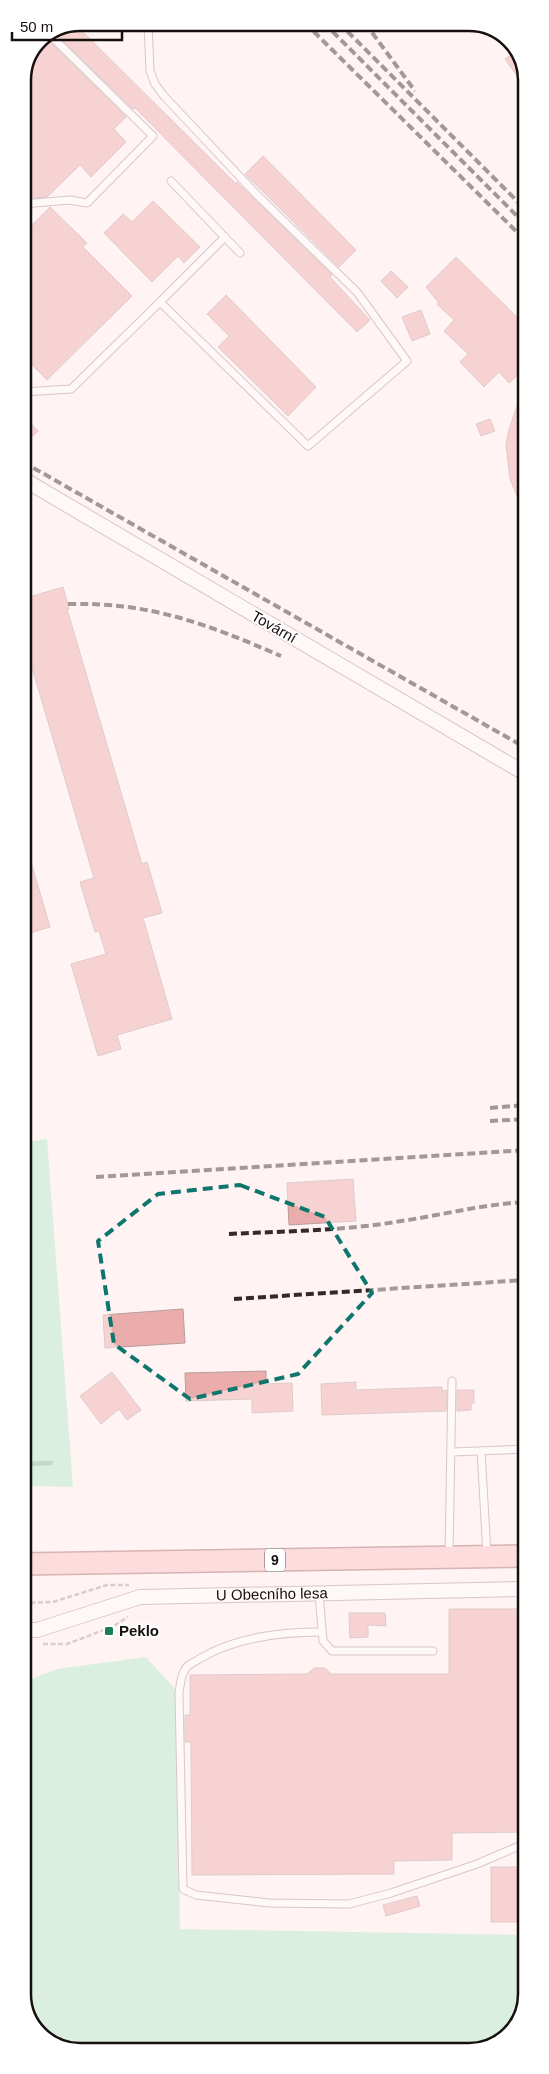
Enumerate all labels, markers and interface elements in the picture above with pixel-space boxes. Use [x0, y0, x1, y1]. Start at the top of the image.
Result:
scale bar [12, 10, 122, 42]
text: 50 m [20, 18, 53, 35]
street label: Tovární [249, 607, 301, 647]
road number: 9 [265, 1548, 285, 1572]
street label: U Obecního lesa [216, 1584, 329, 1603]
place label: Peklo [119, 1622, 159, 1639]
marker: Peklo [103, 1625, 115, 1637]

